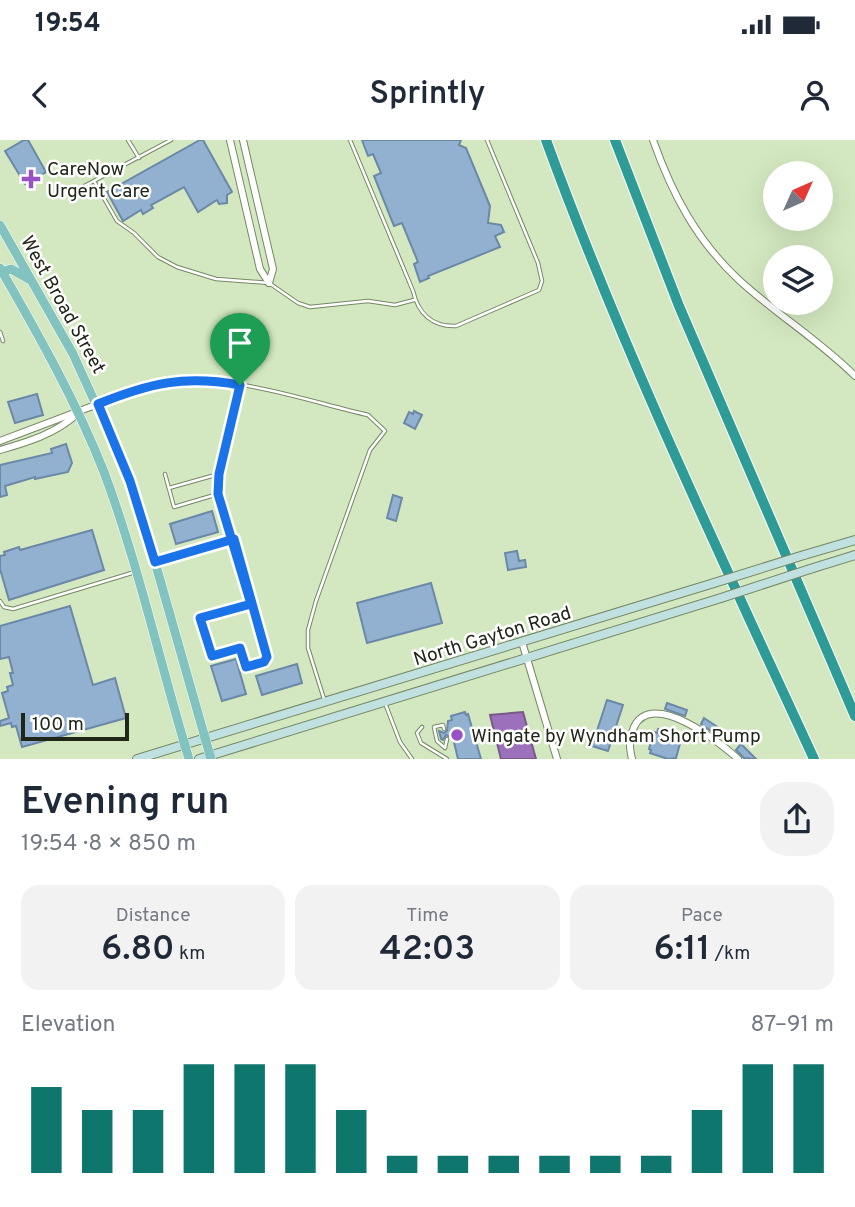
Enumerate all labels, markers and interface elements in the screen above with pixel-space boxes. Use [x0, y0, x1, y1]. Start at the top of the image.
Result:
text: 19:54 [35, 8, 101, 41]
text: Sprintly [370, 75, 485, 115]
icon: back [21, 76, 59, 114]
icon: person [796, 76, 834, 114]
place label: CareNow Urgent Care [47, 158, 150, 204]
north arrow [763, 161, 833, 231]
map controls [763, 161, 833, 315]
marker: CareNow Urgent Care [21, 169, 41, 189]
street label: West Broad Street [14, 232, 110, 378]
button: layers [763, 245, 833, 315]
pin [210, 313, 270, 385]
icon: arrive [221, 324, 259, 362]
street label: North Gayton Road [411, 602, 574, 672]
scale bar [21, 710, 130, 742]
text: 100 m [32, 713, 84, 737]
place label: Wingate by Wyndham Short Pump [471, 725, 761, 749]
marker: Wingate by Wyndham Short Pump [449, 727, 465, 743]
text: Evening run [21, 779, 229, 828]
button: share [760, 782, 834, 856]
text: 19:54 · 8 × 850 m [21, 830, 196, 859]
text: Distance [116, 904, 190, 928]
text: Time [406, 904, 449, 928]
text: Pace [681, 904, 723, 928]
text: 6.80 [101, 928, 175, 972]
text: 42:03 [380, 928, 475, 972]
text: 6:11 [653, 928, 710, 972]
text: km [175, 942, 205, 966]
text: /km [710, 942, 750, 966]
text: Elevation [21, 1011, 116, 1040]
text: 87–91 m [750, 1011, 834, 1040]

